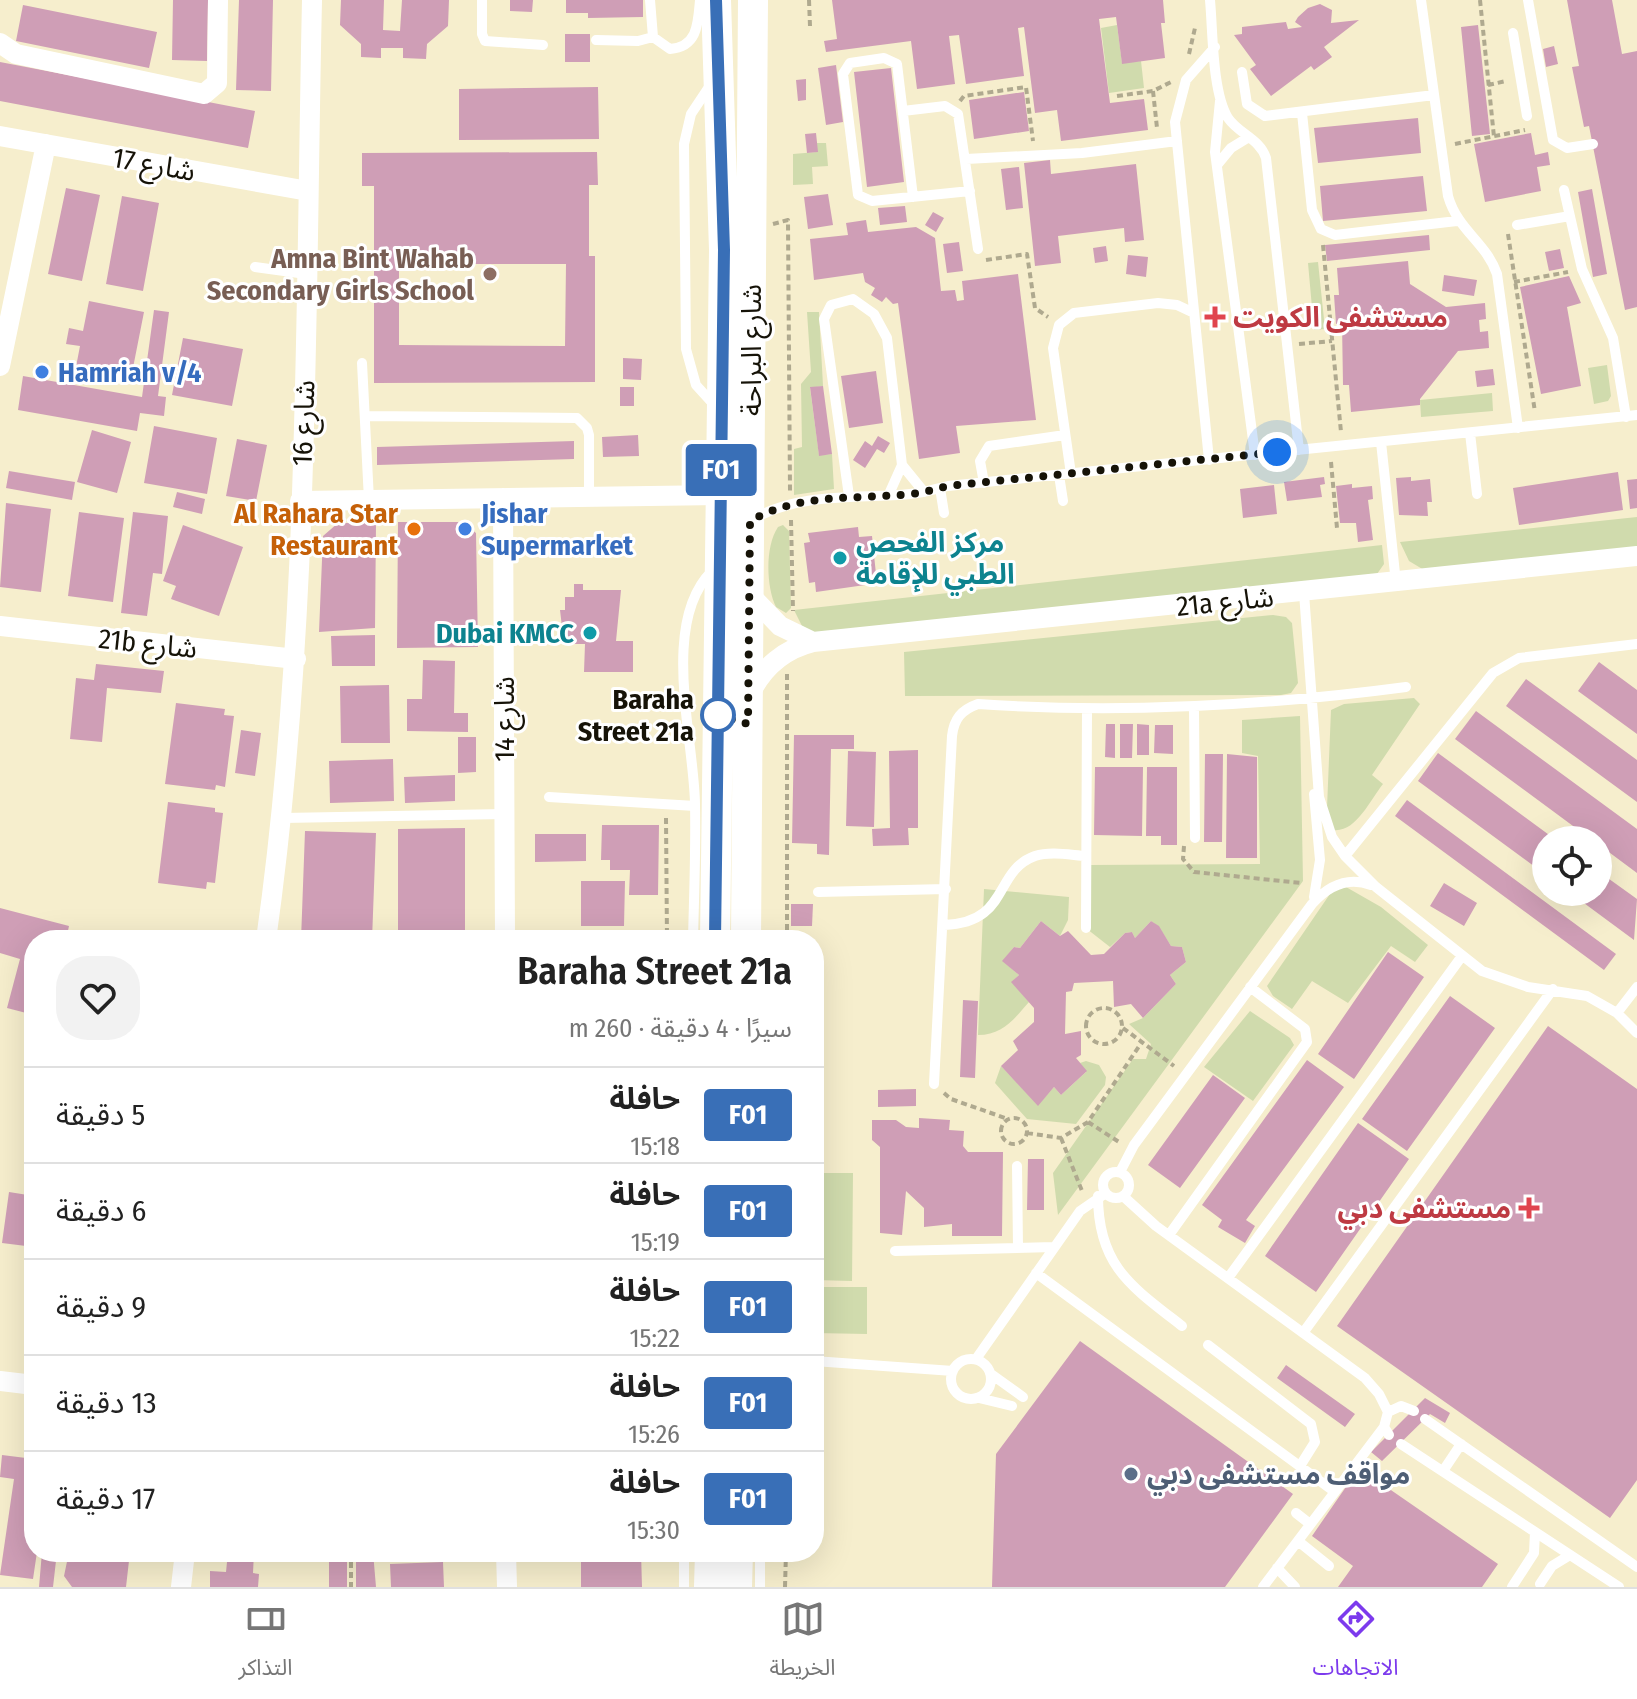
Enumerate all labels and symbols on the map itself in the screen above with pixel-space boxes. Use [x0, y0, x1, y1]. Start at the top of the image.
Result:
street label: شارع 17 [109, 141, 198, 192]
place label: Amna Bint Wahab Secondary Girls School [207, 242, 474, 307]
marker: Amna Bint Wahab Secondary Girls School [481, 265, 499, 283]
street label: شارع البراحة [735, 284, 772, 416]
place label: مستشفى الكويت [1233, 301, 1448, 334]
marker: مستشفى الكويت [1204, 306, 1226, 328]
place label: Hamriah v/4 [58, 356, 201, 389]
marker: Hamriah v/4 [33, 363, 51, 381]
street label: شارع 16 [286, 379, 325, 467]
your location [1257, 432, 1297, 472]
line badge: F01 [675, 444, 767, 496]
place label: Al Rahara Star Restaurant [233, 497, 399, 562]
place label: Jishar Supermarket [480, 497, 634, 562]
marker: Al Rahara Star Restaurant [405, 520, 423, 538]
marker: Jishar Supermarket [456, 520, 474, 538]
place label: مركز الفحص الطبي للإقامة [856, 526, 1015, 596]
marker: مركز الفحص الطبي للإقامة [831, 549, 849, 567]
street label: 21a شارع [1175, 580, 1276, 627]
place label: Dubai KMCC [436, 617, 574, 650]
street label: 21b شارع [97, 622, 199, 669]
marker: Dubai KMCC [581, 624, 599, 642]
street label: شارع 14 [488, 676, 525, 762]
place label: Baraha Street 21a [578, 683, 694, 748]
marker: Baraha Street 21a [701, 698, 735, 732]
place label: مستشفى دبي [1337, 1192, 1511, 1230]
marker: مستشفى دبي [1518, 1197, 1540, 1219]
place label: مواقف مستشفى دبي [1147, 1458, 1410, 1496]
marker: مواقف مستشفى دبي [1122, 1465, 1140, 1483]

